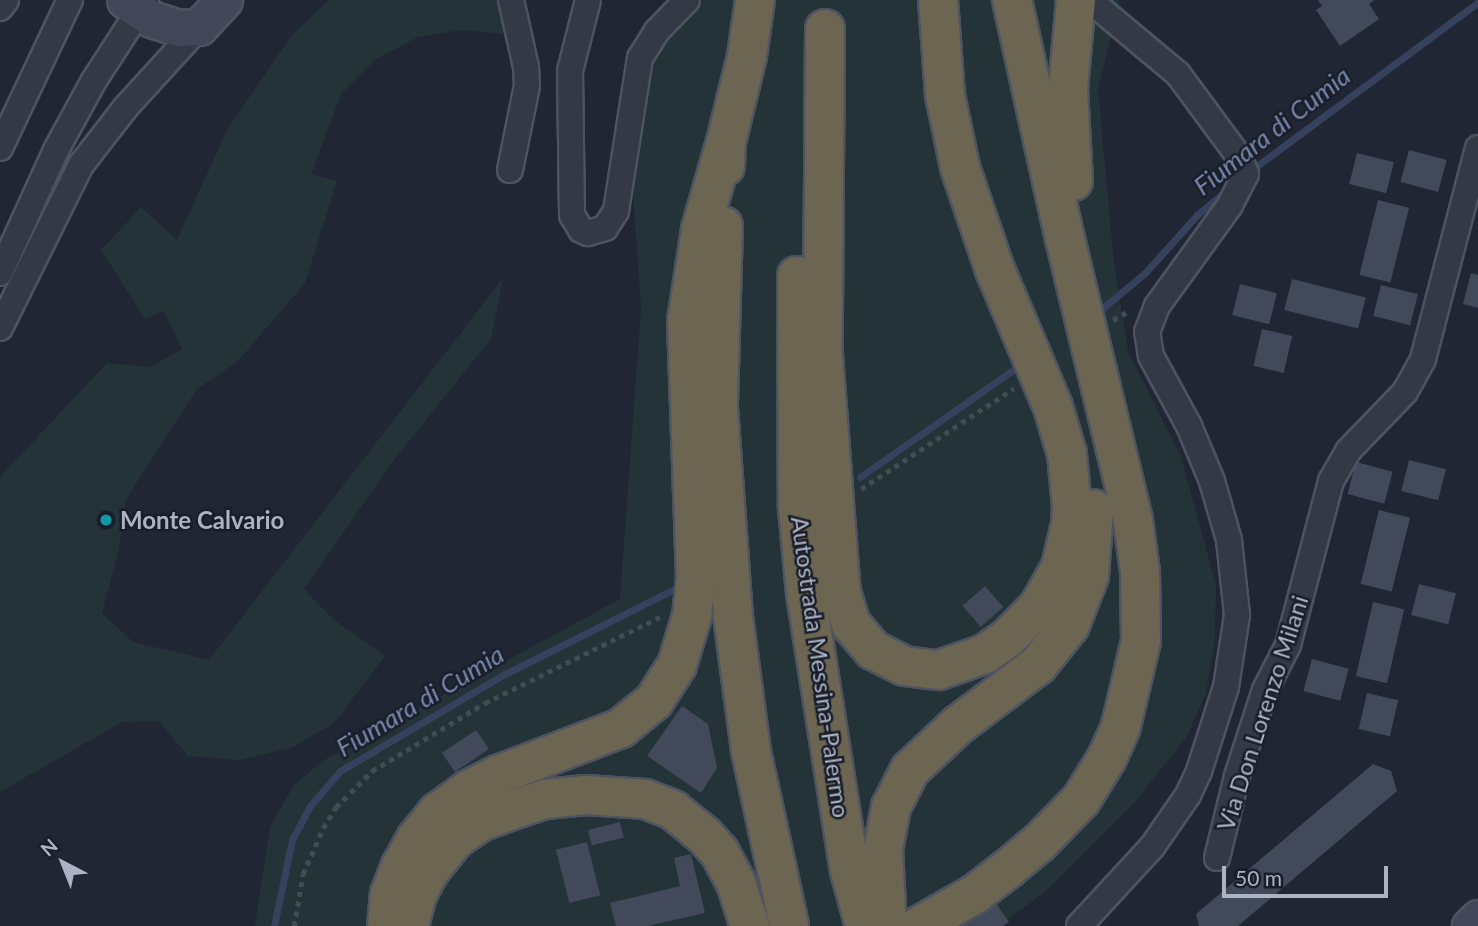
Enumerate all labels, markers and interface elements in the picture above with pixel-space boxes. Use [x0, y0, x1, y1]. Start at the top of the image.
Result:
water label: Fiumara di Cumia [1188, 60, 1356, 202]
place label: Monte Calvario [120, 506, 284, 534]
marker: Monte Calvario [98, 512, 114, 528]
street label: Autostrada Messina-Palermo [786, 514, 856, 820]
street label: Via Don Lorenzo Milani [1210, 592, 1314, 834]
water label: Fiumara di Cumia [331, 639, 509, 763]
north arrow [28, 828, 98, 898]
text: N [35, 834, 62, 860]
scale bar [1226, 852, 1392, 896]
text: 50 m [1235, 865, 1282, 890]

